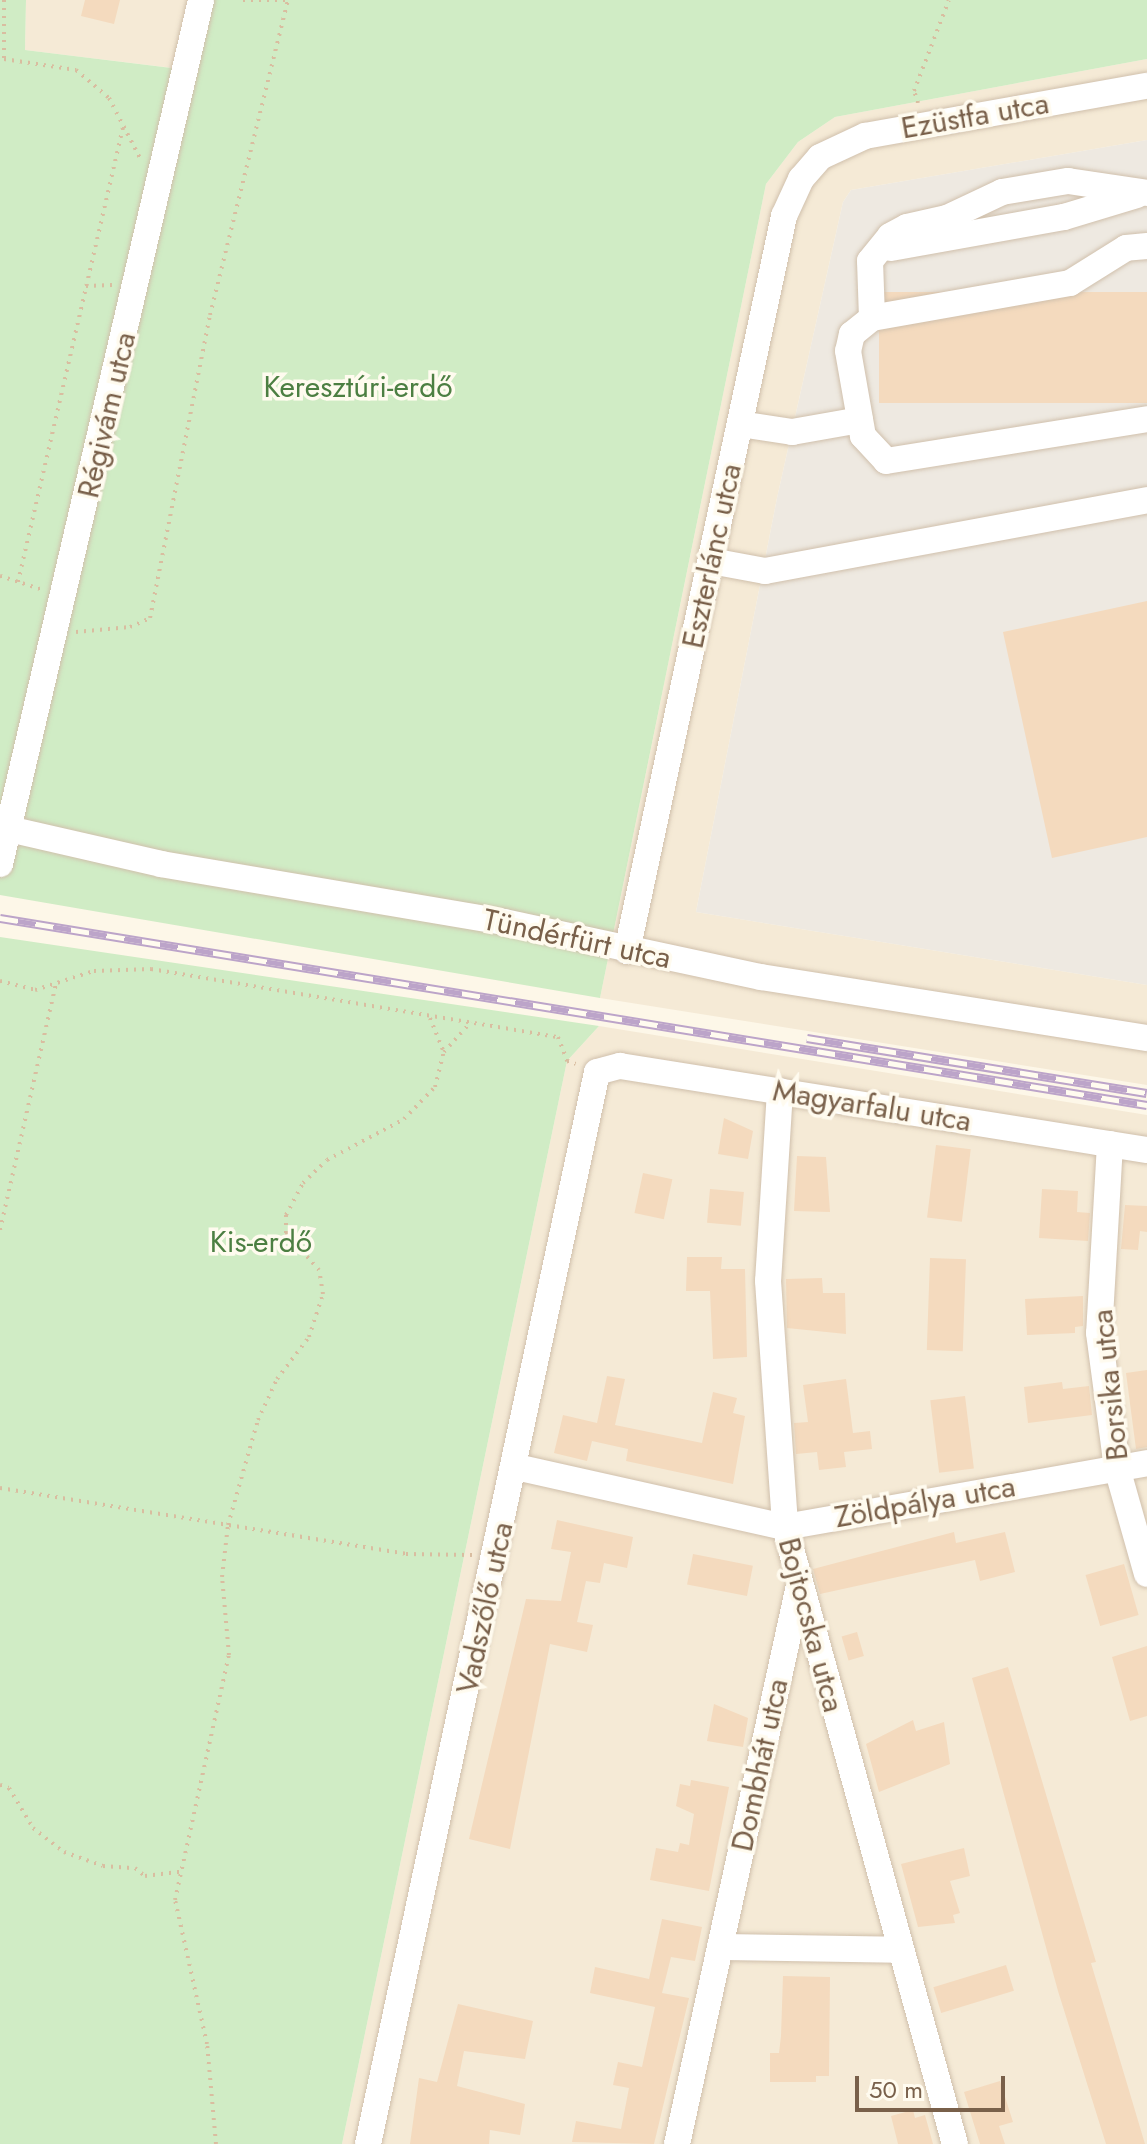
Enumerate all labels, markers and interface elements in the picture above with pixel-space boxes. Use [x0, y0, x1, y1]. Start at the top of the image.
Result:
street label: Ezüstfa utca [898, 85, 1052, 147]
street label: Régivám utca [70, 329, 144, 501]
park label: Keresztúri-erdő [263, 369, 453, 405]
street label: Eszterlánc utca [675, 461, 749, 651]
street label: Tündérfürt utca [480, 902, 674, 976]
street label: Magyarfalu utca [770, 1073, 974, 1139]
park label: Kis-erdő [210, 1224, 312, 1260]
street label: Borsika utca [1084, 1308, 1136, 1462]
street label: Zöldpálya utca [832, 1468, 1018, 1536]
street label: Vadszőlő utca [449, 1519, 521, 1697]
street label: Bojtocska utca [770, 1534, 852, 1716]
street label: Dombhát utca [724, 1675, 796, 1855]
scale bar [859, 2060, 1009, 2110]
text: 50 m [869, 2072, 923, 2107]

